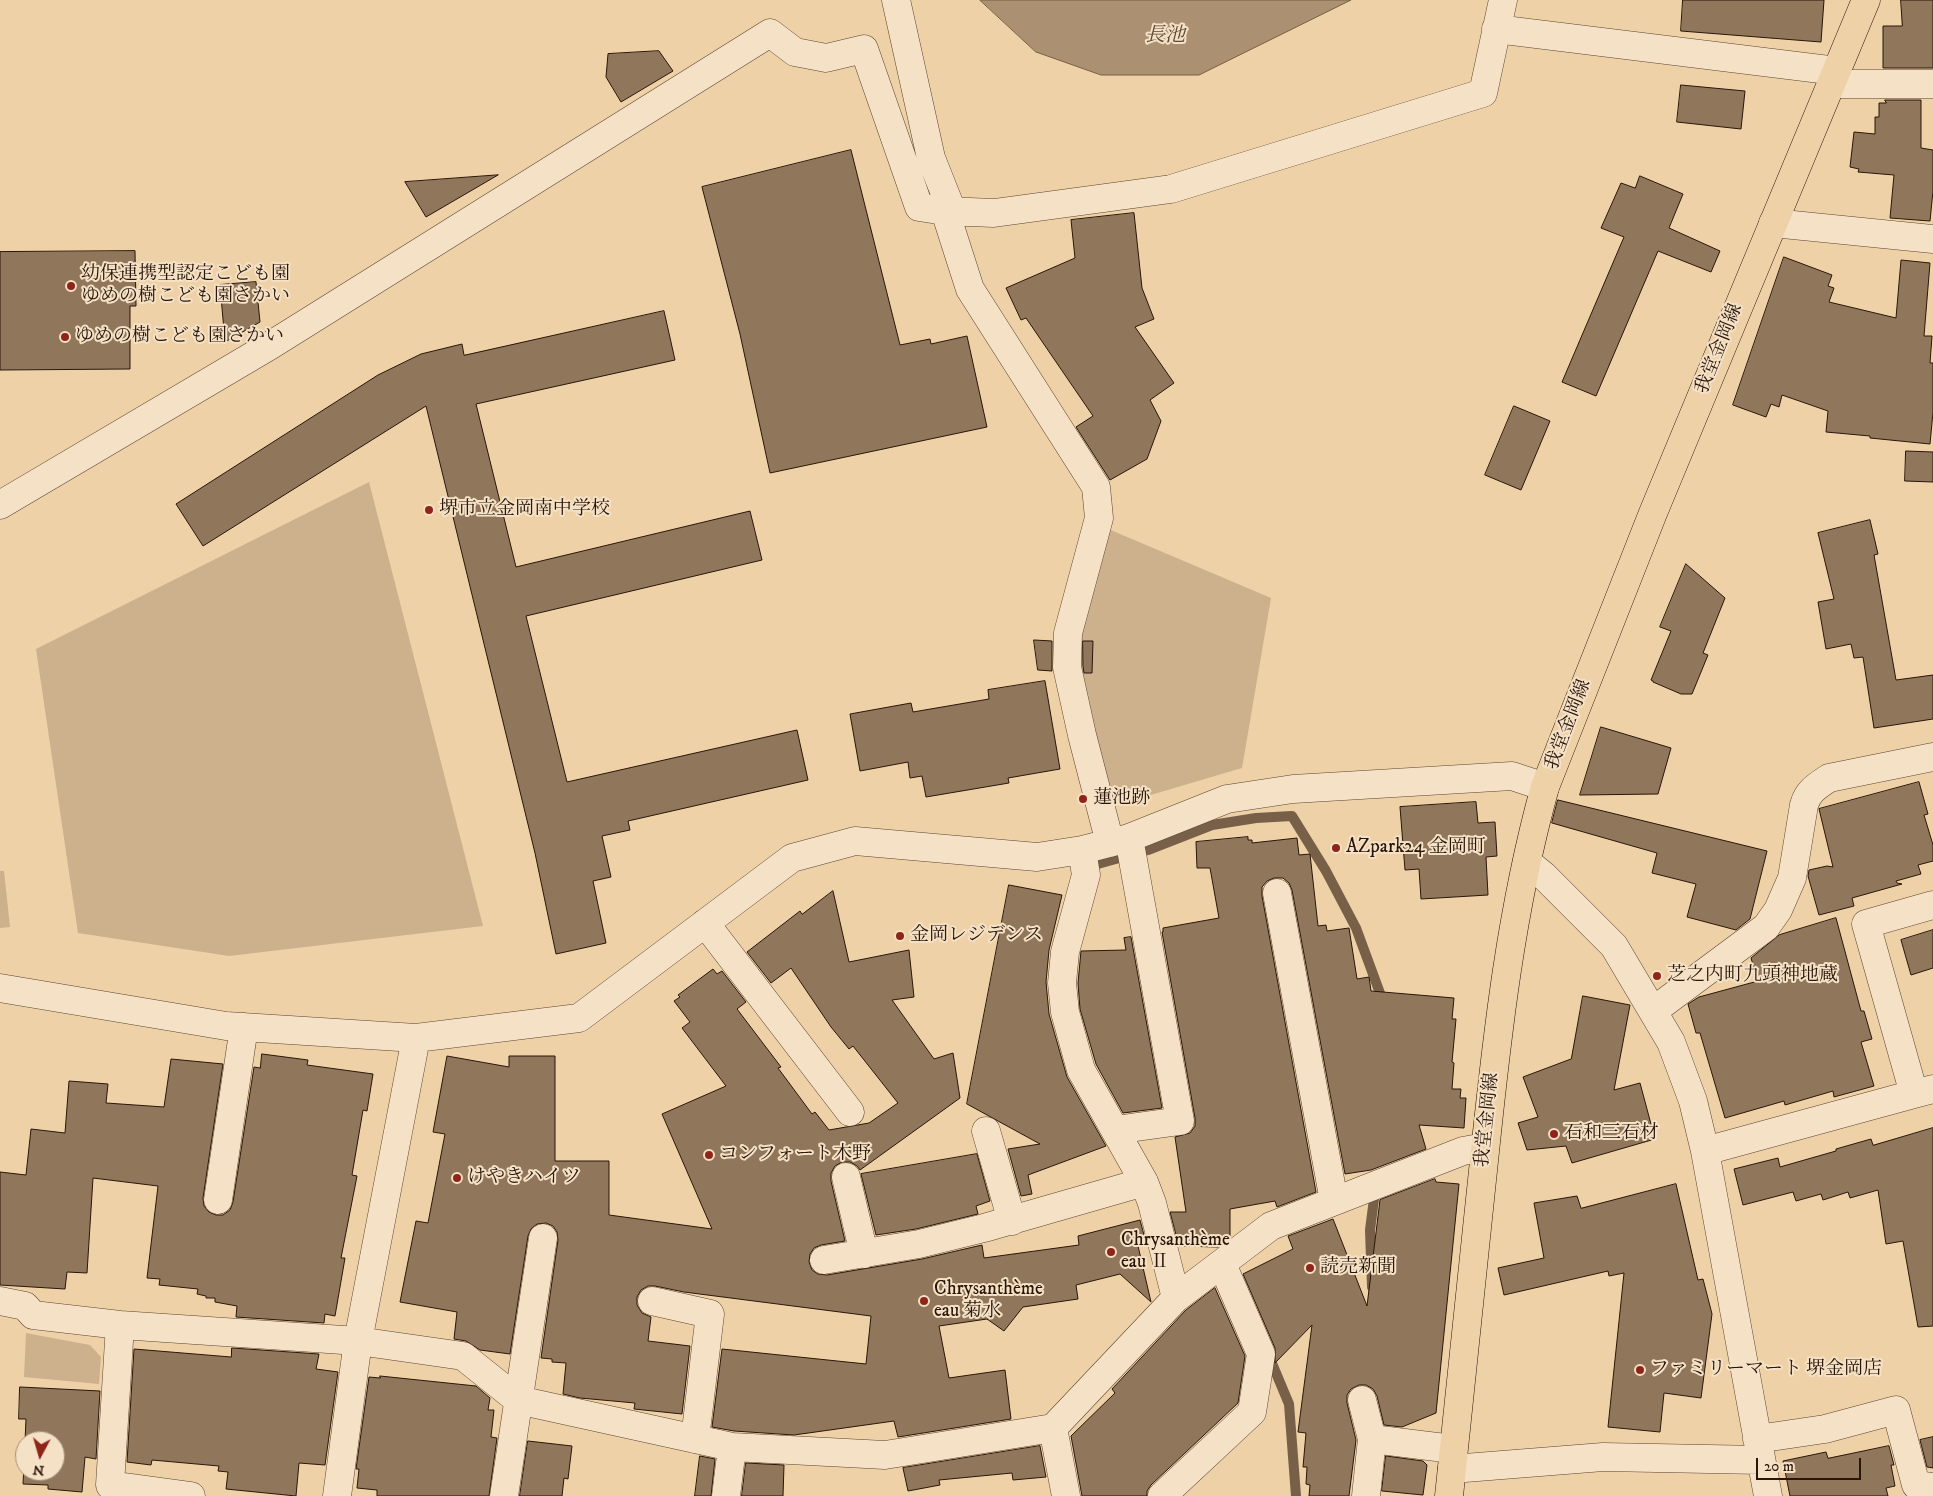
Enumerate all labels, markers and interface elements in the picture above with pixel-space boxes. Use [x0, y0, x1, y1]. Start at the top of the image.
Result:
water label: 長池 [1145, 25, 1185, 49]
place label: 幼保連携型認定こども園 ゆめの樹こども園さかい [81, 264, 290, 308]
marker: 幼保連携型認定こども園 ゆめの樹こども園さかい [65, 280, 77, 292]
street label: 我堂金岡線 [1692, 301, 1748, 397]
place label: ゆめの樹こども園さかい [75, 326, 284, 348]
marker: ゆめの樹こども園さかい [59, 331, 71, 343]
place label: 堺市立金岡南中学校 [439, 499, 610, 521]
marker: 堺市立金岡南中学校 [423, 504, 435, 516]
street label: 我堂金岡線 [1541, 677, 1597, 773]
place label: 蓮池跡 [1093, 788, 1150, 810]
marker: 蓮池跡 [1077, 793, 1089, 805]
place label: AZpark24 金岡町 [1346, 837, 1486, 859]
marker: AZpark24 金岡町 [1330, 842, 1342, 854]
place label: 金岡レジデンス [910, 925, 1043, 947]
marker: 金岡レジデンス [894, 930, 906, 942]
place label: 芝之内町九頭神地蔵 [1667, 965, 1838, 987]
marker: 芝之内町九頭神地蔵 [1651, 970, 1663, 982]
street label: 我堂金岡線 [1472, 1072, 1504, 1168]
place label: 石和三石材 [1564, 1123, 1659, 1145]
marker: 石和三石材 [1548, 1128, 1560, 1140]
place label: コンフォート木野 [719, 1144, 871, 1166]
marker: コンフォート木野 [703, 1149, 715, 1161]
place label: けやきハイツ [467, 1167, 581, 1189]
marker: けやきハイツ [451, 1172, 463, 1184]
place label: Chrysanthème eau Ⅱ [1121, 1230, 1230, 1274]
marker: Chrysanthème eau Ⅱ [1105, 1246, 1117, 1258]
place label: 読売新聞 [1320, 1257, 1396, 1279]
marker: 読売新聞 [1304, 1262, 1316, 1274]
place label: Chrysanthème eau 菊水 [934, 1279, 1043, 1323]
marker: Chrysanthème eau 菊水 [918, 1295, 930, 1307]
place label: ファミリーマート 堺金岡店 [1650, 1359, 1882, 1381]
marker: ファミリーマート 堺金岡店 [1634, 1364, 1646, 1376]
north arrow [15, 1431, 65, 1481]
scale bar [1758, 1448, 1863, 1480]
text: 20 m [1764, 1457, 1794, 1476]
text: N [32, 1460, 45, 1479]

